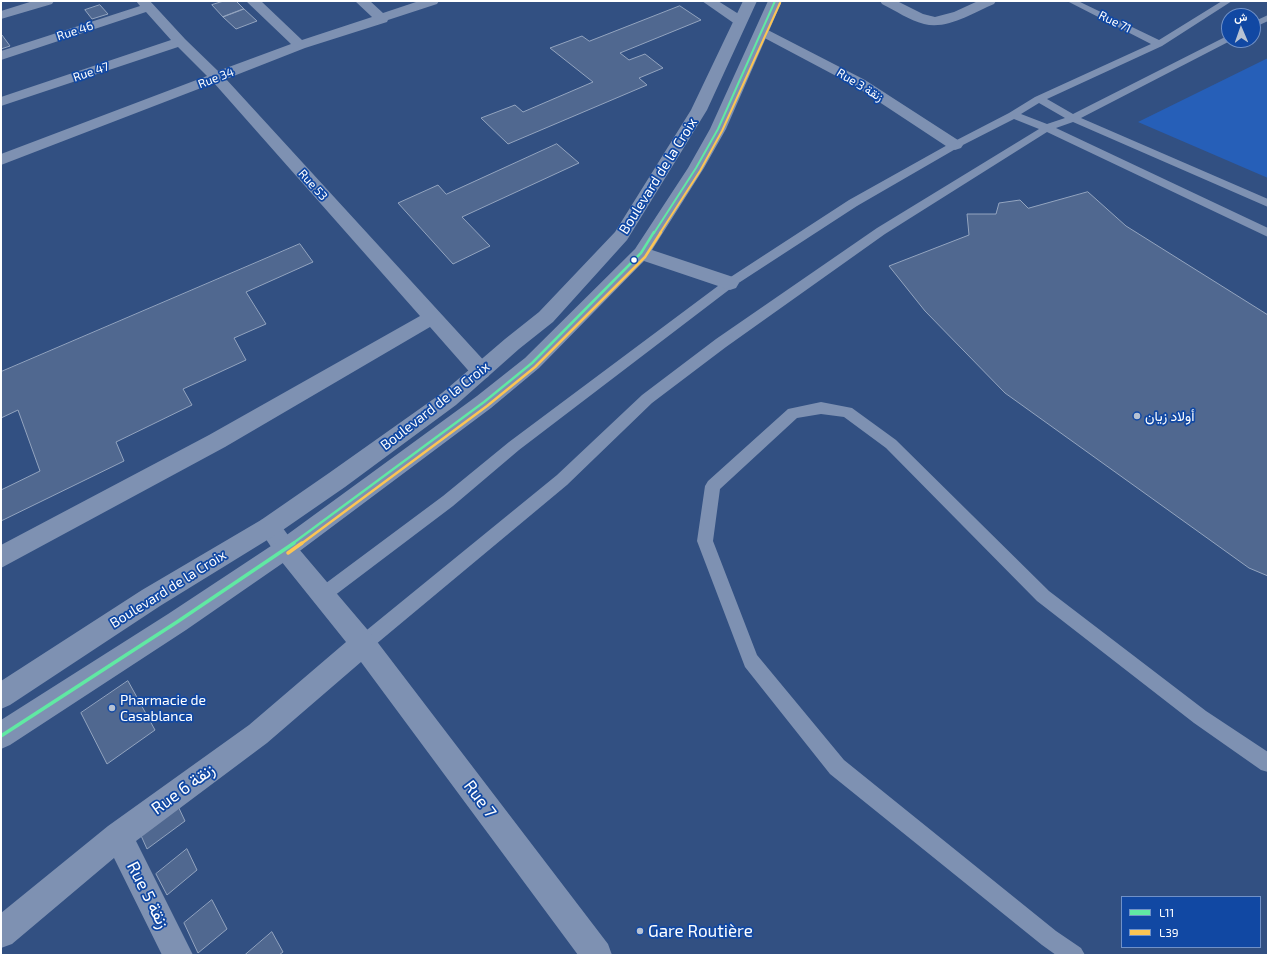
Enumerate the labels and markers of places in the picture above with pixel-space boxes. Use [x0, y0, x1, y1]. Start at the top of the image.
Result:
unlabelled marker [629, 255, 639, 265]
place label: أولاد زيان [1145, 408, 1195, 424]
marker: أولاد زيان [1132, 411, 1142, 421]
place label: Pharmacie de Casablanca [120, 692, 206, 724]
marker: Pharmacie de Casablanca [107, 703, 117, 713]
place label: Gare Routière [648, 921, 753, 941]
marker: Gare Routière [635, 926, 645, 936]

